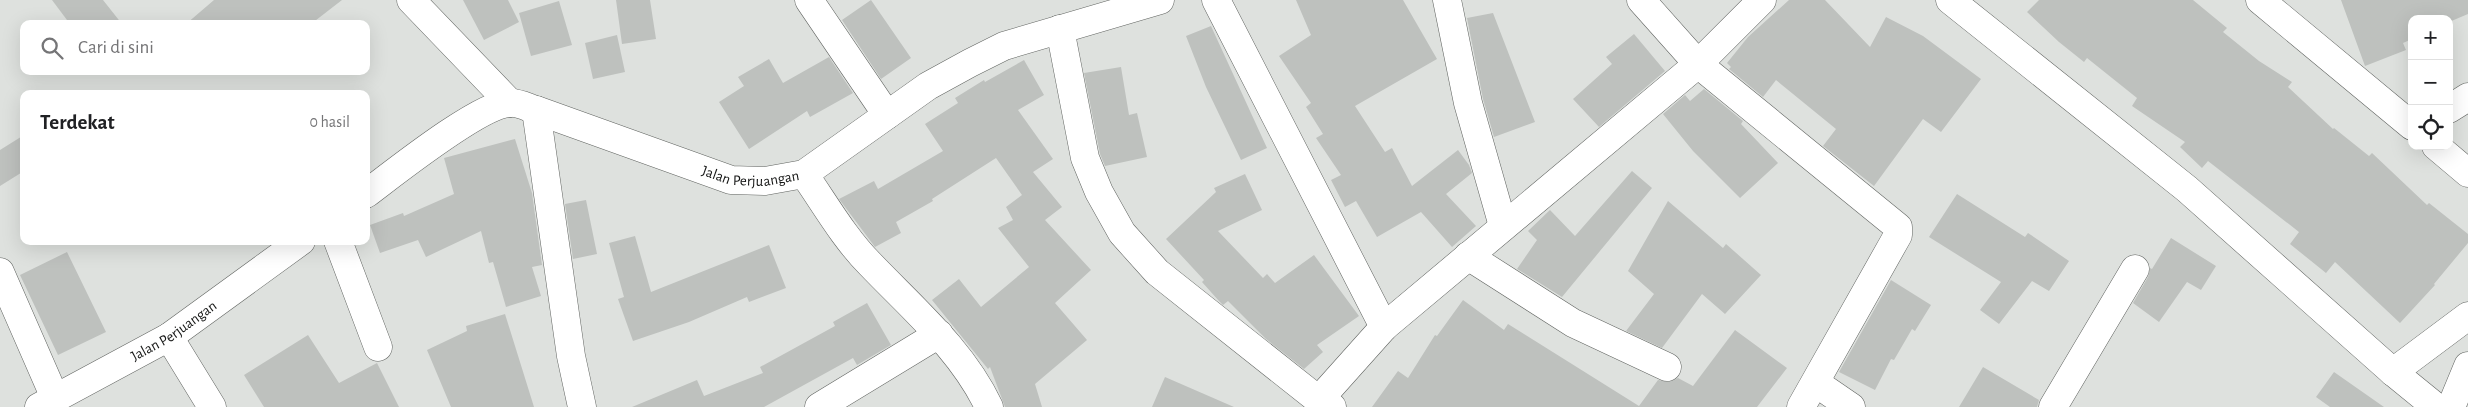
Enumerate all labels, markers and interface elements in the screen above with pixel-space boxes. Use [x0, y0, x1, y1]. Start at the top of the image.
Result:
map controls [2408, 15, 2453, 150]
button: + [2408, 15, 2453, 60]
search box [20, 20, 370, 75]
icon: search [38, 34, 66, 62]
text: Cari di sini [78, 38, 154, 57]
button: − [2408, 60, 2453, 105]
button: locate [2408, 105, 2453, 150]
text: Terdekat [40, 112, 115, 133]
text: 0 hasil [309, 114, 350, 130]
street label: Jalan Perjuangan [700, 163, 800, 189]
street label: Jalan Perjuangan [128, 298, 219, 364]

